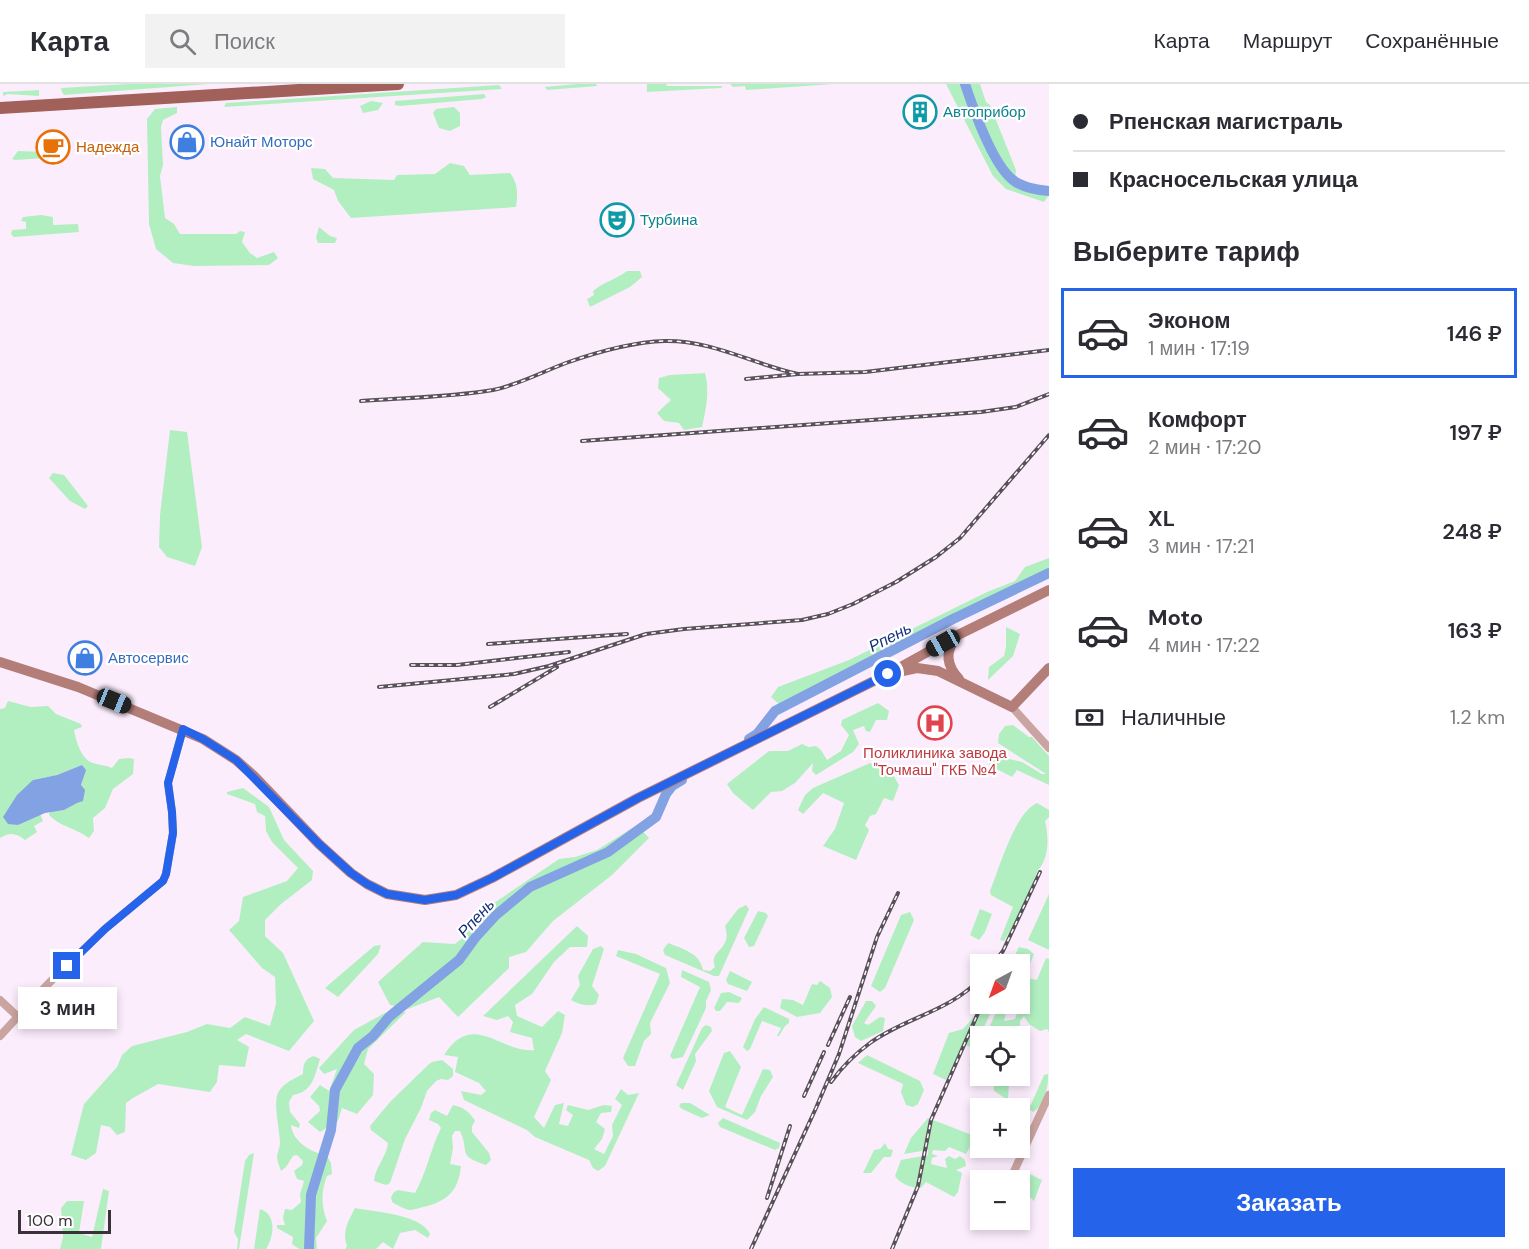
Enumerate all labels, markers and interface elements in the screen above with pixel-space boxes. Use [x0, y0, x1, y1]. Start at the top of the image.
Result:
search box [145, 14, 565, 68]
text: Карта [30, 23, 109, 60]
icon: search [166, 25, 199, 58]
text: Поиск [214, 27, 275, 56]
text: Карта [1154, 27, 1210, 55]
text: Маршрут [1243, 27, 1332, 55]
text: Сохранённые [1365, 27, 1499, 55]
building icon: Автоприбор [902, 94, 938, 130]
place label: Автоприбор [943, 102, 1026, 122]
text: Рпенская магистраль [1109, 107, 1343, 136]
shop icon: Юнайт Моторс [169, 124, 205, 160]
cafe icon: Надежда [35, 129, 71, 165]
place label: Юнайт Моторс [210, 132, 313, 152]
place label: Надежда [76, 137, 140, 157]
text: Красносельская улица [1109, 165, 1358, 194]
theatre icon: Турбина [599, 202, 635, 238]
place label: Турбина [640, 210, 698, 230]
text: Выберите тариф [1073, 234, 1300, 269]
icon: car [1076, 306, 1130, 360]
text: Эконом [1148, 306, 1231, 335]
text: 146 ₽ [1447, 319, 1502, 348]
text: 1 мин · 17:19 [1148, 335, 1250, 361]
icon: car [1076, 405, 1130, 459]
text: Комфорт [1148, 405, 1247, 434]
text: 197 ₽ [1449, 418, 1502, 447]
text: 2 мин · 17:20 [1148, 434, 1261, 460]
icon: car [1076, 504, 1130, 558]
text: XL [1148, 504, 1175, 533]
text: 248 ₽ [1442, 517, 1502, 546]
text: 3 мин · 17:21 [1148, 533, 1254, 559]
icon: car [1076, 603, 1130, 657]
text: Moto [1148, 603, 1203, 632]
text: 163 ₽ [1448, 616, 1502, 645]
water label: Рпень [865, 617, 915, 657]
car [923, 626, 963, 660]
text: 4 мин · 17:22 [1148, 632, 1260, 658]
shop icon: Автосервис [67, 640, 103, 676]
place label: Автосервис [108, 648, 189, 668]
route start [874, 660, 901, 687]
car [94, 686, 134, 716]
icon: cash [1073, 701, 1106, 734]
text: Наличные [1121, 703, 1226, 732]
text: 1.2 km [1450, 704, 1505, 730]
hospital icon: Поликлиника завода "Точмаш" ГКБ №4 [917, 705, 953, 741]
place label: Поликлиника завода "Точмаш" ГКБ №4 [863, 743, 1008, 780]
water label: Рпень [453, 894, 499, 942]
route end [53, 952, 80, 979]
north arrow [970, 954, 1030, 1014]
map controls [970, 954, 1030, 1230]
callout: 3 мин [17, 987, 116, 1029]
text: 3 мин [39, 995, 96, 1021]
button: locate [970, 1026, 1030, 1086]
button: + [970, 1098, 1030, 1158]
button: Заказать [1073, 1168, 1505, 1237]
button: − [970, 1170, 1030, 1230]
scale bar [18, 1207, 111, 1234]
text: 100 m [27, 1210, 72, 1231]

